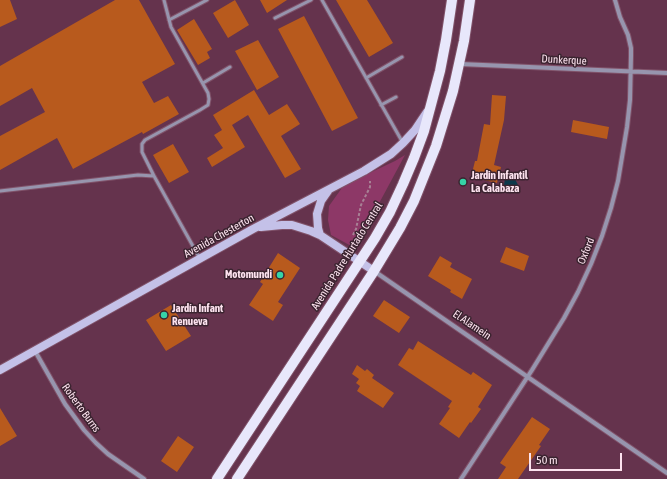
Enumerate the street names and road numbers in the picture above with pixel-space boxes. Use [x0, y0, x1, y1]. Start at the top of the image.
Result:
street label: Dunkerque [541, 52, 587, 68]
street label: Avenida Padre Hurtado Central [308, 200, 386, 312]
street label: Avenida Chesterton [182, 211, 256, 261]
street label: Oxford [575, 236, 597, 266]
street label: El Alamein [450, 307, 494, 343]
street label: Roberto Burns [59, 381, 103, 435]

